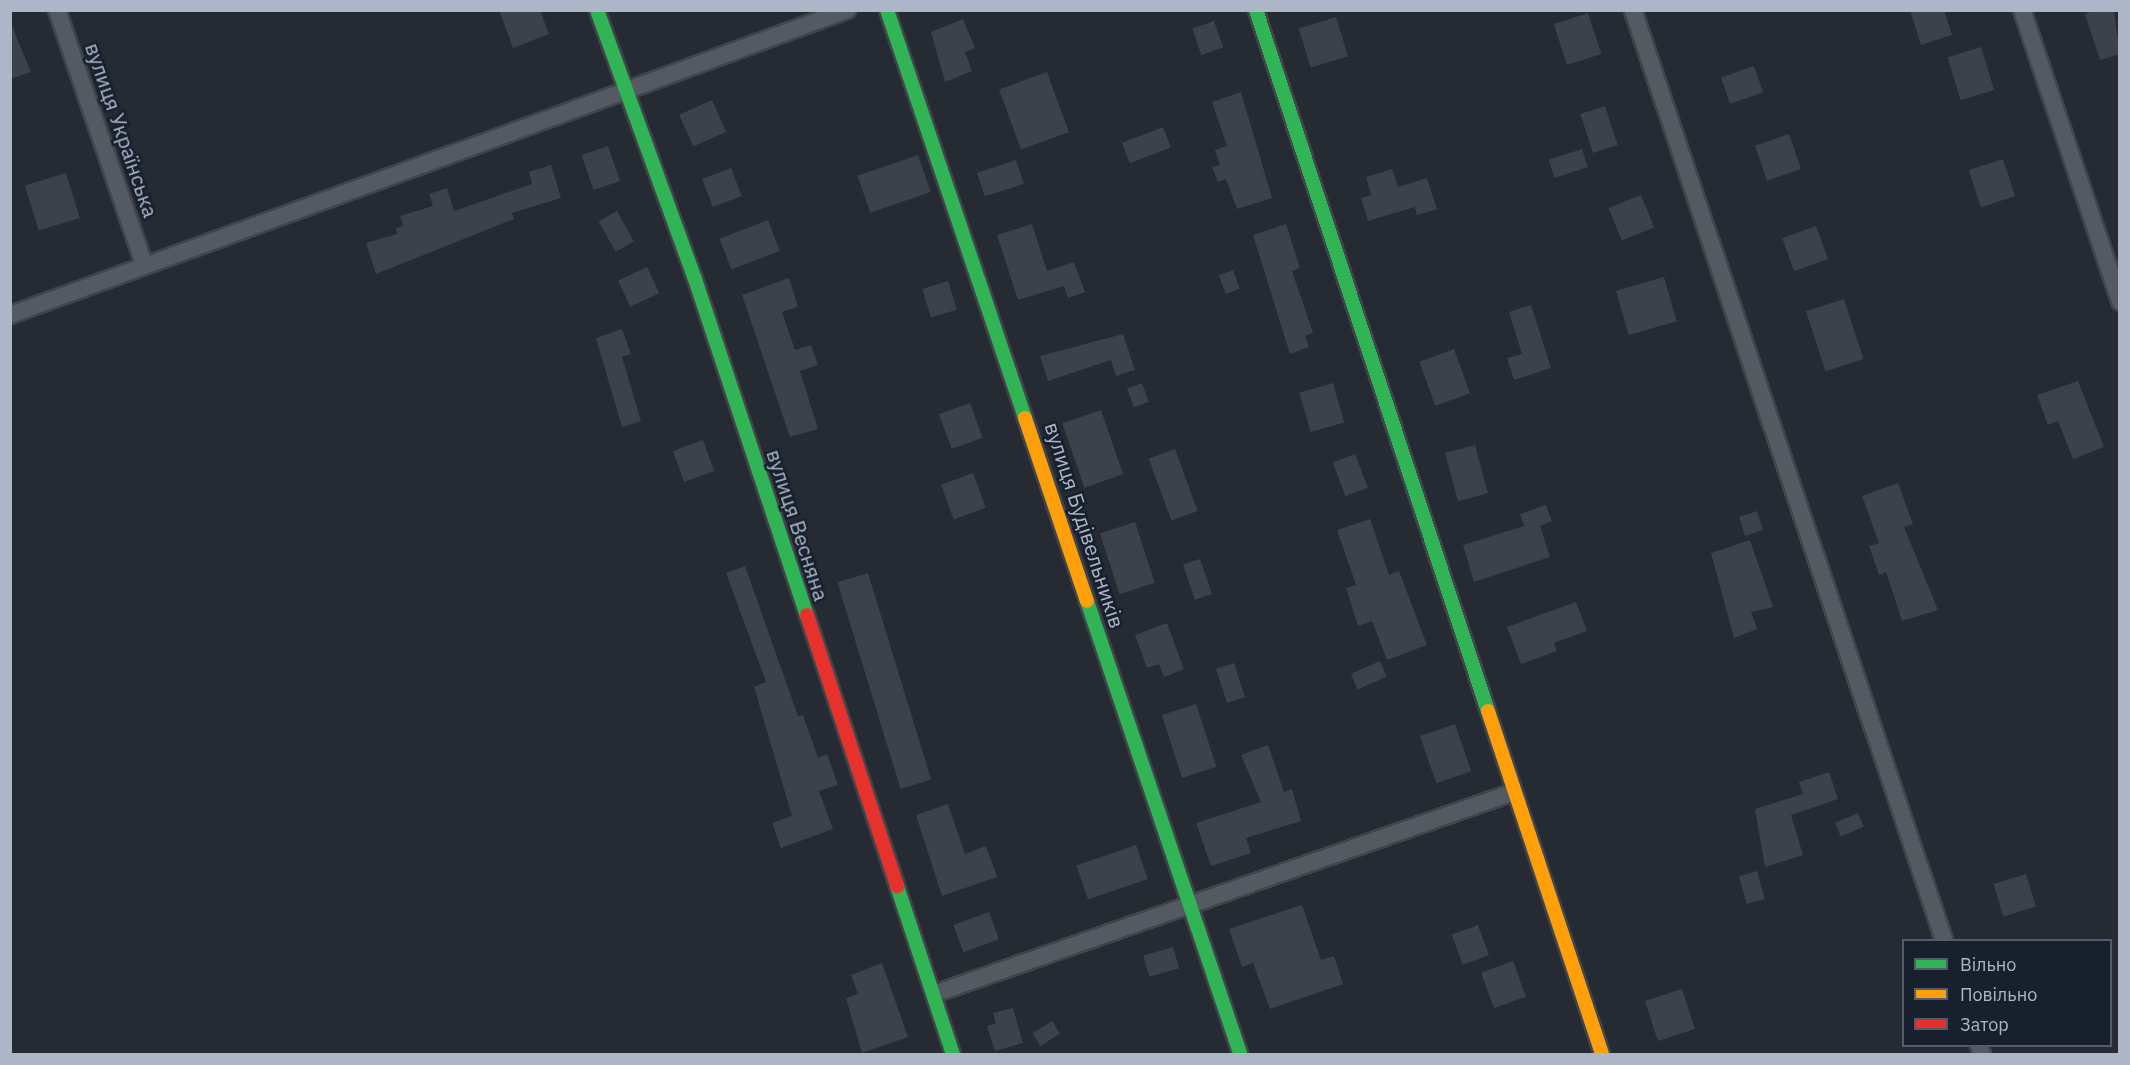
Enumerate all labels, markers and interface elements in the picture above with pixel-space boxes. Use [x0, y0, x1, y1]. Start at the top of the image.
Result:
street label: вулиця Українська [80, 39, 164, 221]
street label: вулиця Будівельників [1040, 419, 1130, 631]
street label: вулиця Весняна [762, 446, 834, 604]
legend [1902, 939, 2112, 1047]
text: Вільно [1960, 953, 2016, 976]
text: Повільно [1960, 983, 2037, 1006]
text: Затор [1960, 1013, 2009, 1036]

